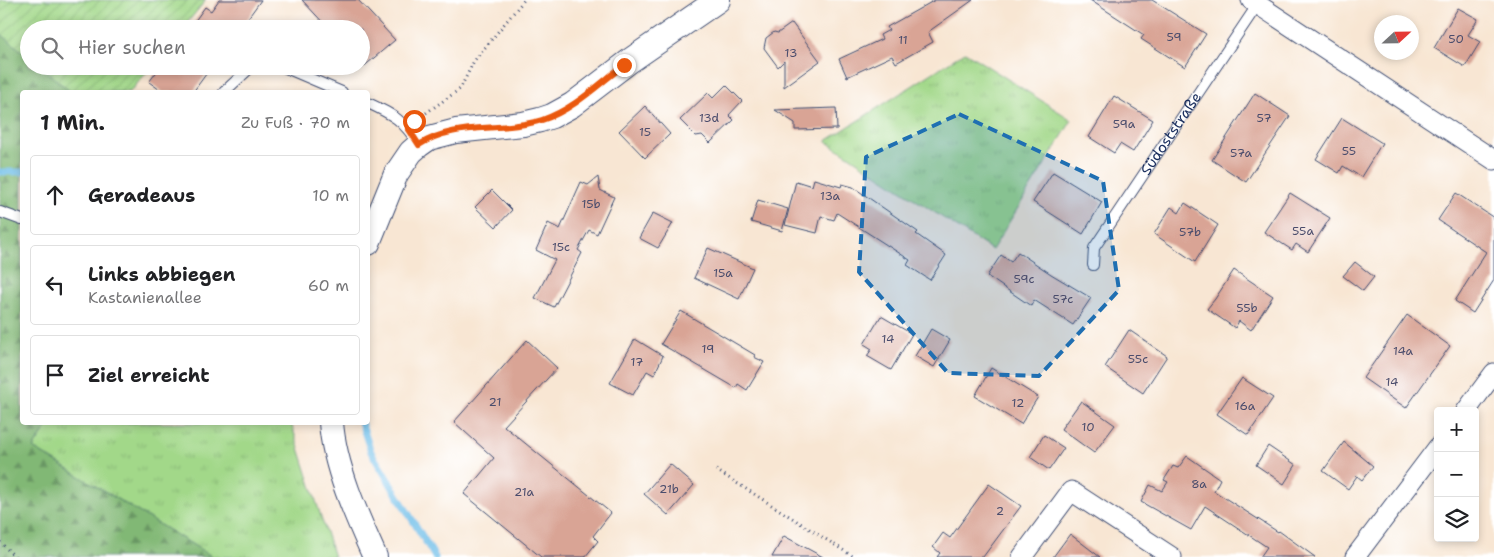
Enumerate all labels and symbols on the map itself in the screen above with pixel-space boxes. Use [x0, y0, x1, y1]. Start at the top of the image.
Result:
north arrow [1374, 15, 1419, 60]
house number: 59 [1166, 29, 1182, 45]
house number: 50 [1448, 31, 1464, 47]
house number: 11 [898, 32, 908, 48]
house number: 13 [785, 45, 797, 61]
route end [613, 54, 636, 77]
street label: Südoststraße [1136, 88, 1206, 179]
route start [403, 110, 426, 133]
house number: 13d [699, 110, 719, 126]
house number: 57 [1256, 110, 1272, 126]
house number: 59a [1113, 116, 1136, 132]
house number: 15 [639, 124, 651, 140]
house number: 55 [1342, 143, 1356, 159]
house number: 57a [1230, 145, 1253, 161]
house number: 13a [820, 188, 841, 204]
house number: 15b [581, 196, 601, 212]
house number: 55a [1292, 223, 1314, 239]
house number: 57b [1179, 224, 1201, 240]
house number: 15c [552, 239, 570, 255]
house number: 15a [713, 265, 733, 281]
house number: 59c [1013, 271, 1035, 287]
house number: 57c [1053, 291, 1073, 307]
house number: 55b [1236, 300, 1258, 316]
house number: 14 [882, 331, 894, 347]
house number: 19 [702, 341, 714, 357]
house number: 14a [1393, 343, 1414, 359]
house number: 55c [1128, 351, 1148, 367]
house number: 17 [631, 354, 643, 370]
house number: 14 [1386, 374, 1398, 390]
house number: 21 [489, 394, 501, 410]
house number: 12 [1012, 395, 1024, 411]
house number: 16a [1235, 398, 1256, 414]
house number: 10 [1081, 419, 1095, 435]
house number: 8a [1191, 476, 1207, 492]
house number: 21b [659, 481, 679, 497]
house number: 21a [514, 484, 534, 500]
house number: 2 [996, 503, 1004, 519]

